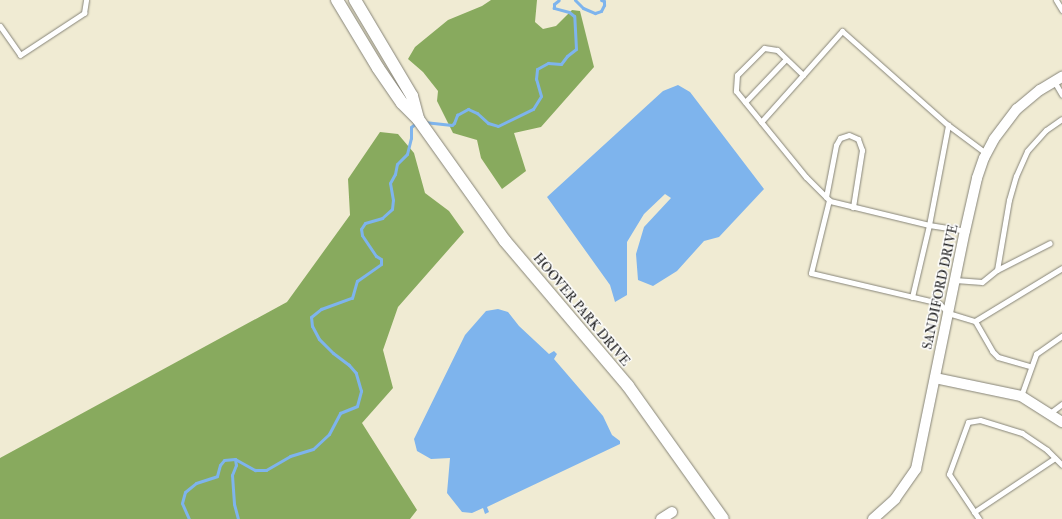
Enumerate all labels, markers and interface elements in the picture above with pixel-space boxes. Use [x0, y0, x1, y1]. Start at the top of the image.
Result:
street label: SANDIFORD DRIVE [920, 223, 962, 351]
street label: HOOVER PARK DRIVE [529, 251, 633, 369]

